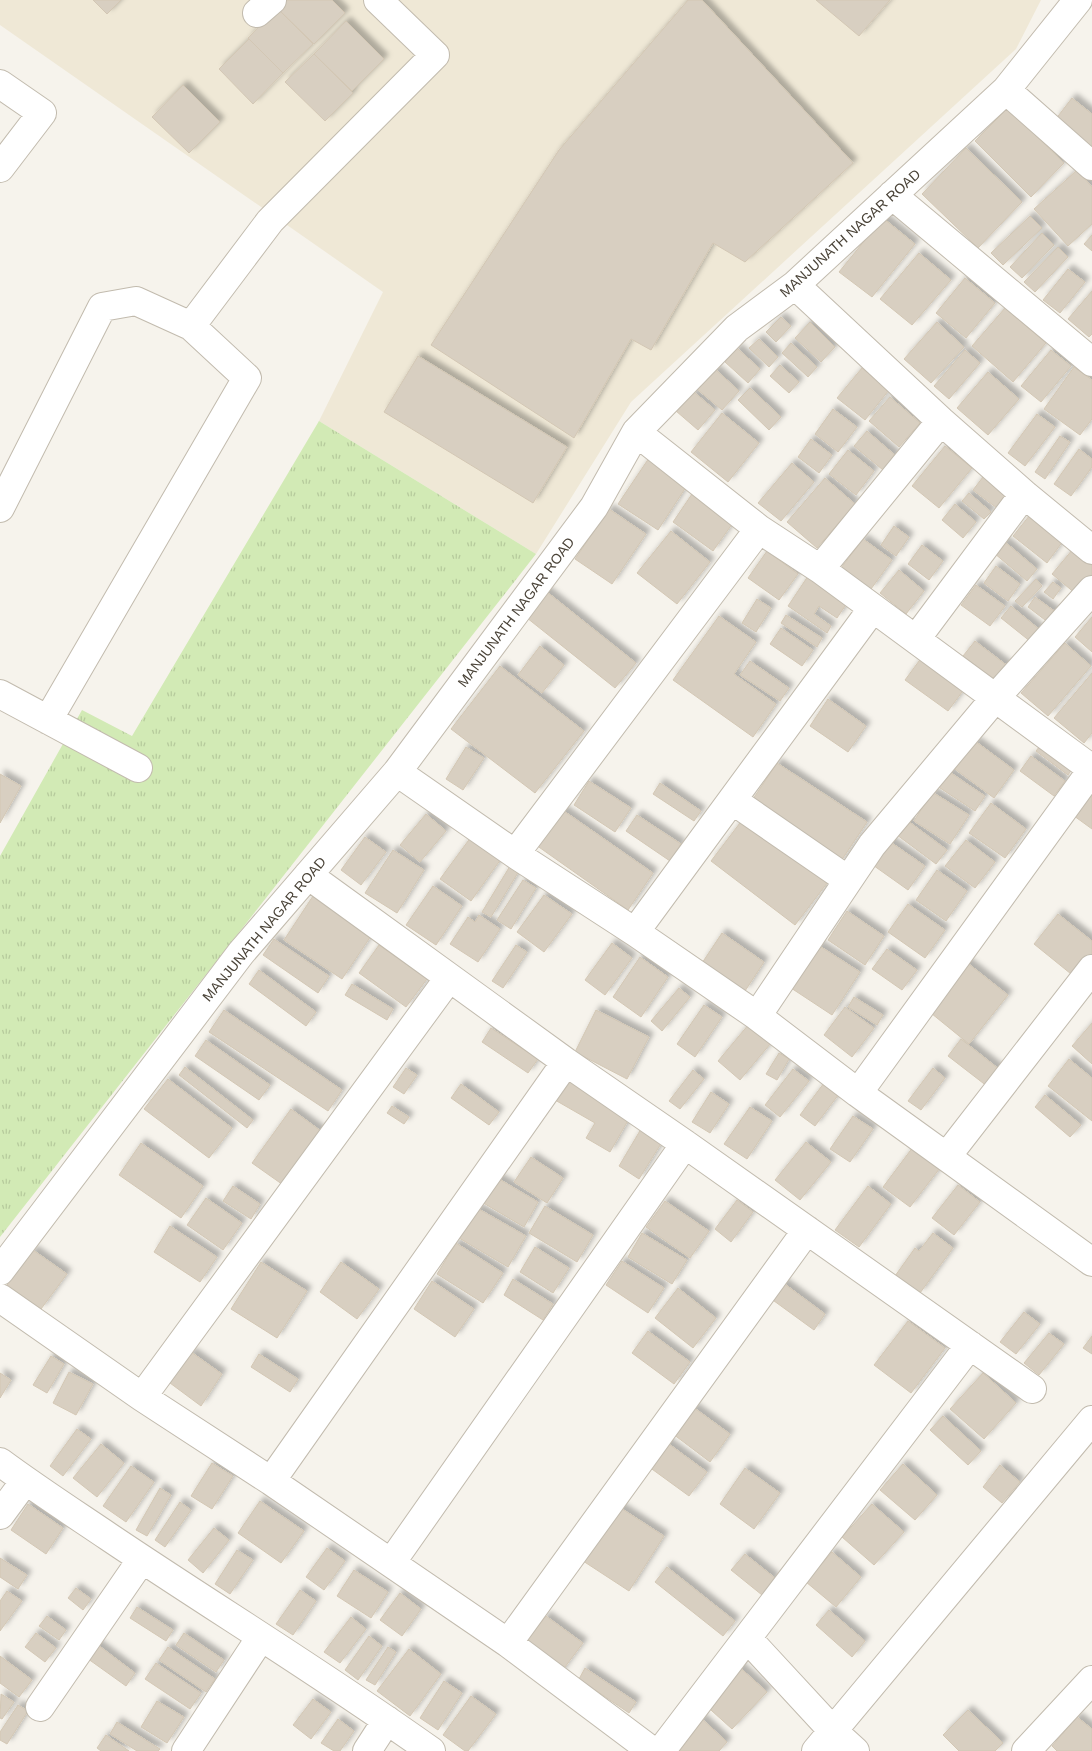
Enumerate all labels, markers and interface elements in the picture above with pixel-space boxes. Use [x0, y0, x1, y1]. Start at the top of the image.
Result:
street label: MANJUNATH NAGAR ROAD [777, 166, 923, 300]
street label: MANJUNATH NAGAR ROAD [454, 534, 578, 690]
street label: MANJUNATH NAGAR ROAD [199, 854, 329, 1004]

